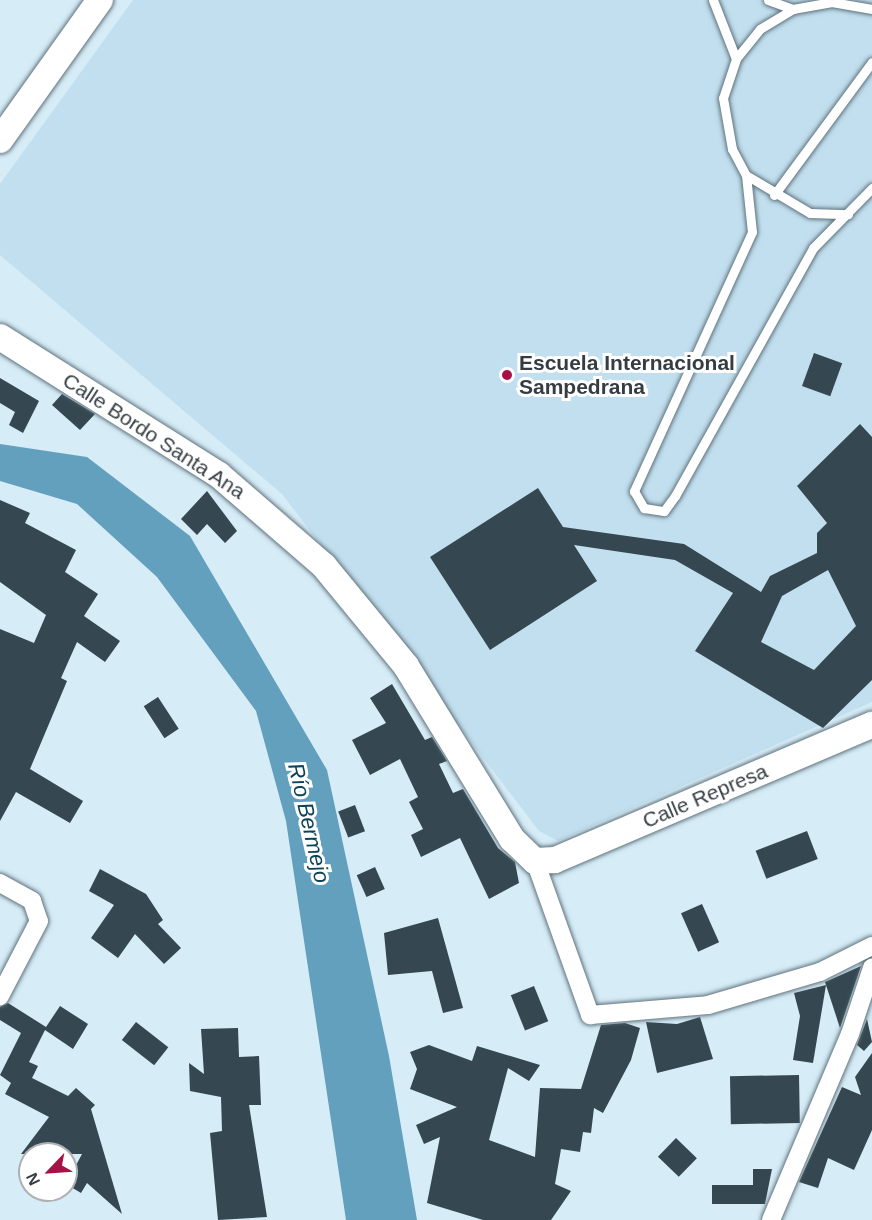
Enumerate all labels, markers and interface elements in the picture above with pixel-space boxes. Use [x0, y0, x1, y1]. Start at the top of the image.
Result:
place label: Escuela Internacional Sampedrana [519, 350, 735, 400]
street label: Calle Bordo Santa Ana [58, 367, 250, 505]
marker: Escuela Internacional Sampedrana [500, 368, 514, 382]
street label: Calle Represa [639, 758, 771, 834]
water label: Río Bermejo [282, 760, 336, 886]
north arrow [18, 1142, 78, 1202]
text: N [23, 1170, 43, 1188]

